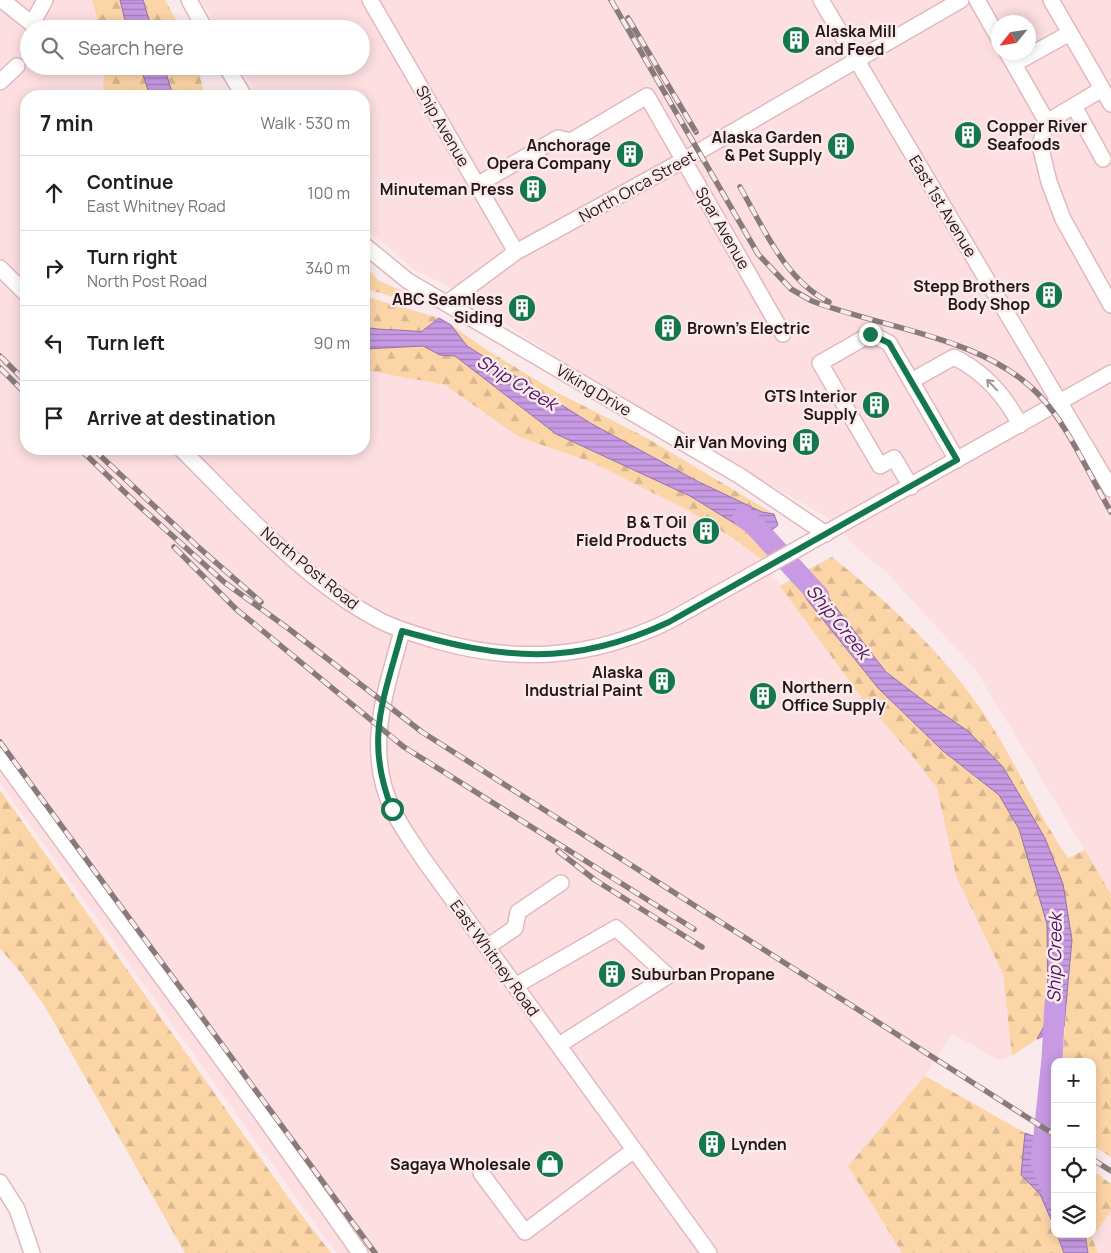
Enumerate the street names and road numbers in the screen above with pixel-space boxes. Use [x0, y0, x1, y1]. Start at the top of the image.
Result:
street label: Ship Avenue [411, 81, 475, 171]
street label: North Orca Street [575, 145, 699, 227]
street label: East 1st Avenue [904, 151, 982, 261]
street label: Spar Avenue [690, 183, 756, 273]
street label: Viking Drive [552, 359, 636, 421]
street label: North Post Road [256, 522, 364, 614]
street label: East Whitney Road [445, 895, 545, 1021]

